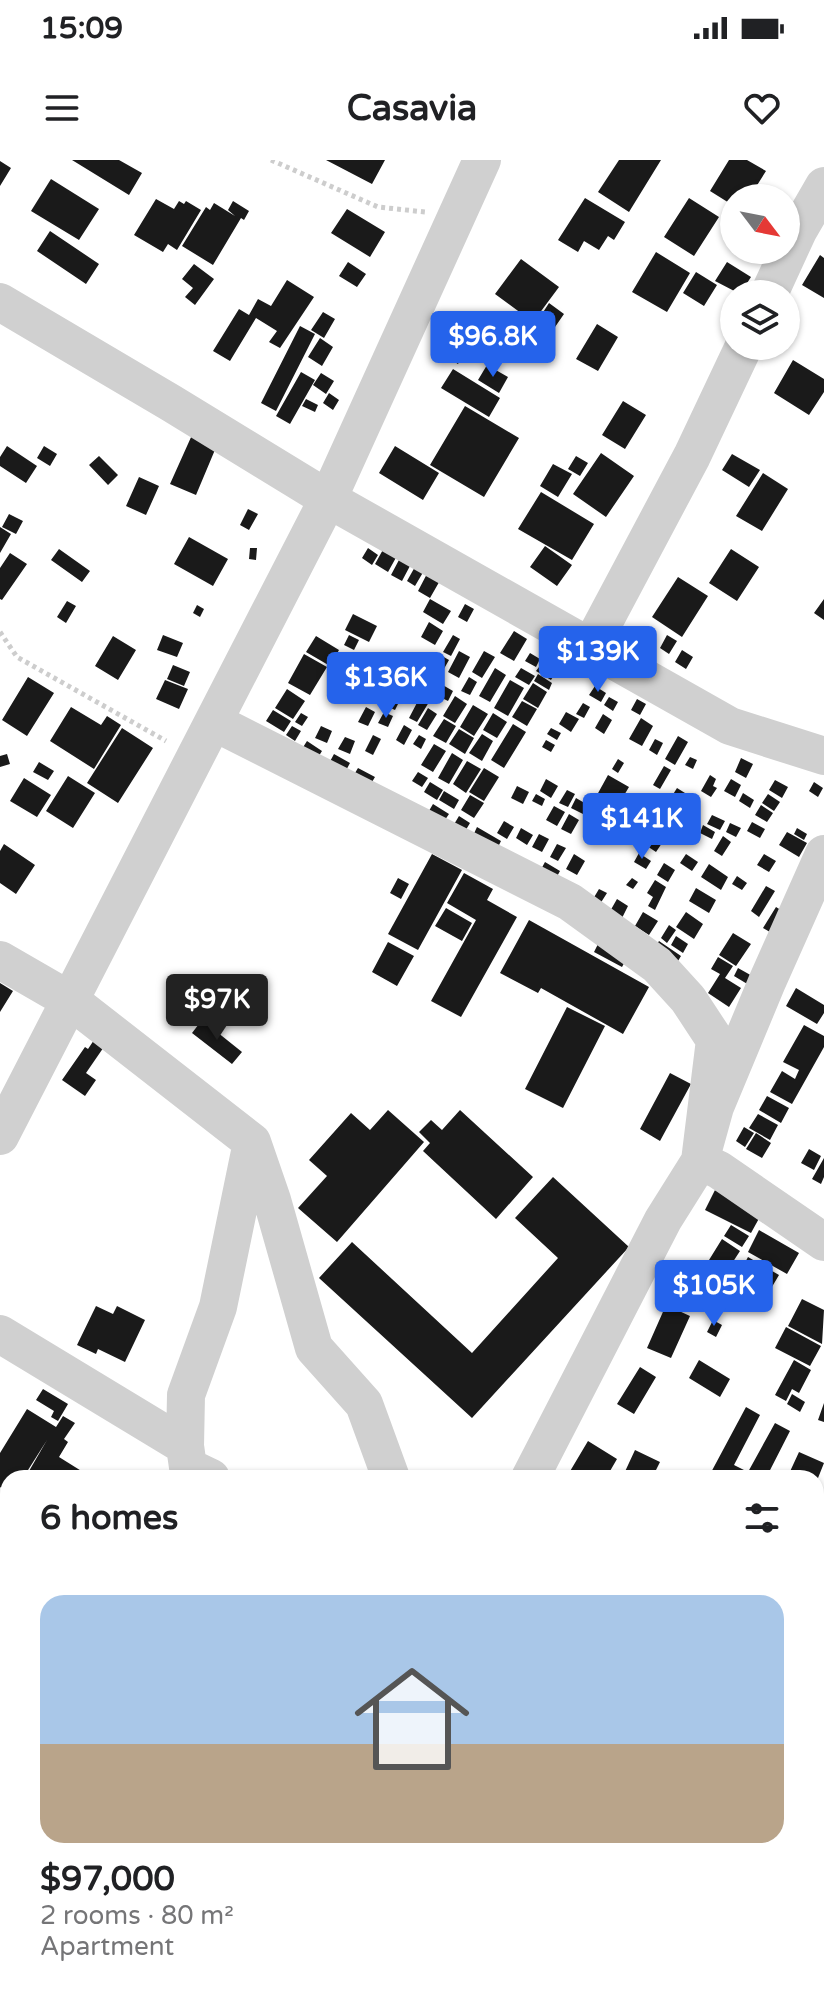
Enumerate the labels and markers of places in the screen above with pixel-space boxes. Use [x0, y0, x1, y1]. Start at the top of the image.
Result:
pin: $96.8K [428, 311, 558, 379]
pin: $139K [542, 626, 654, 694]
pin: $136K [330, 652, 442, 720]
pin: $141K [586, 793, 698, 861]
pin: $97K [170, 974, 264, 1042]
pin: $105K [658, 1260, 770, 1328]

